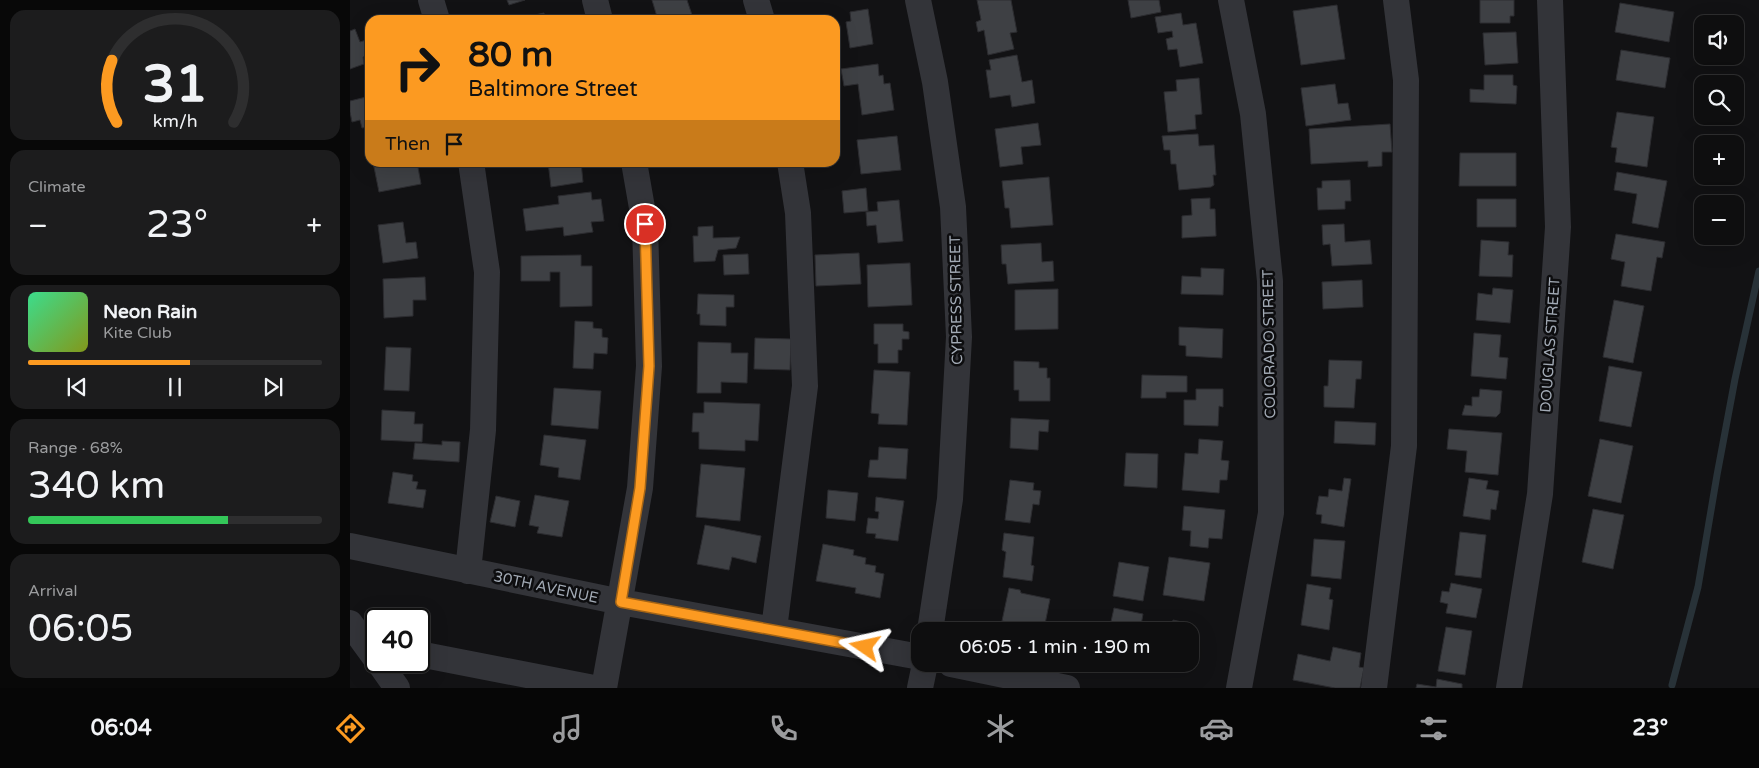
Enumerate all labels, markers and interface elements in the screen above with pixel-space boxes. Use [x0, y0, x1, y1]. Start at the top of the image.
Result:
map controls [1694, 15, 1744, 245]
button: sound [1694, 15, 1744, 65]
text: 80 m [468, 34, 553, 76]
icon: right [385, 35, 450, 100]
text: 31 [142, 53, 208, 116]
button: search [1694, 75, 1744, 125]
text: Baltimore Street [468, 76, 638, 102]
text: km/h [153, 111, 197, 132]
icon: arrive [440, 130, 468, 158]
text: Then [385, 133, 430, 155]
button: + [1694, 135, 1744, 185]
text: Climate [28, 177, 86, 197]
button: − [1694, 195, 1744, 245]
text: 23° [146, 202, 208, 248]
pin [624, 203, 666, 245]
text: − [28, 209, 48, 243]
text: + [306, 209, 322, 243]
icon: arrive [631, 210, 659, 238]
street label: CYPRESS STREET [946, 235, 966, 365]
street label: COLORADO STREET [1259, 269, 1279, 419]
street label: DOUGLAS STREET [1536, 277, 1564, 413]
text: Neon Rain [103, 301, 197, 323]
text: Kite Club [103, 323, 172, 343]
icon: previous [63, 373, 91, 401]
icon: pause [161, 373, 189, 401]
icon: next [259, 373, 287, 401]
text: Range · 68% [28, 438, 123, 458]
text: 340 km [28, 463, 165, 509]
street label: 30TH AVENUE [492, 567, 600, 607]
text: Arrival [28, 581, 77, 601]
text: 06:05 [28, 606, 133, 652]
speed limit sign: 40 [365, 608, 430, 673]
position arrow [838, 620, 890, 672]
text: 06:05 · 1 min · 190 m [959, 636, 1151, 658]
icon: directions [333, 711, 368, 746]
icon: music [550, 711, 585, 746]
icon: phone [766, 711, 801, 746]
icon: climate [983, 711, 1018, 746]
icon: car [1199, 711, 1234, 746]
icon: filters [1416, 711, 1451, 746]
text: 06:04 [91, 715, 152, 741]
text: 23° [1632, 715, 1668, 741]

